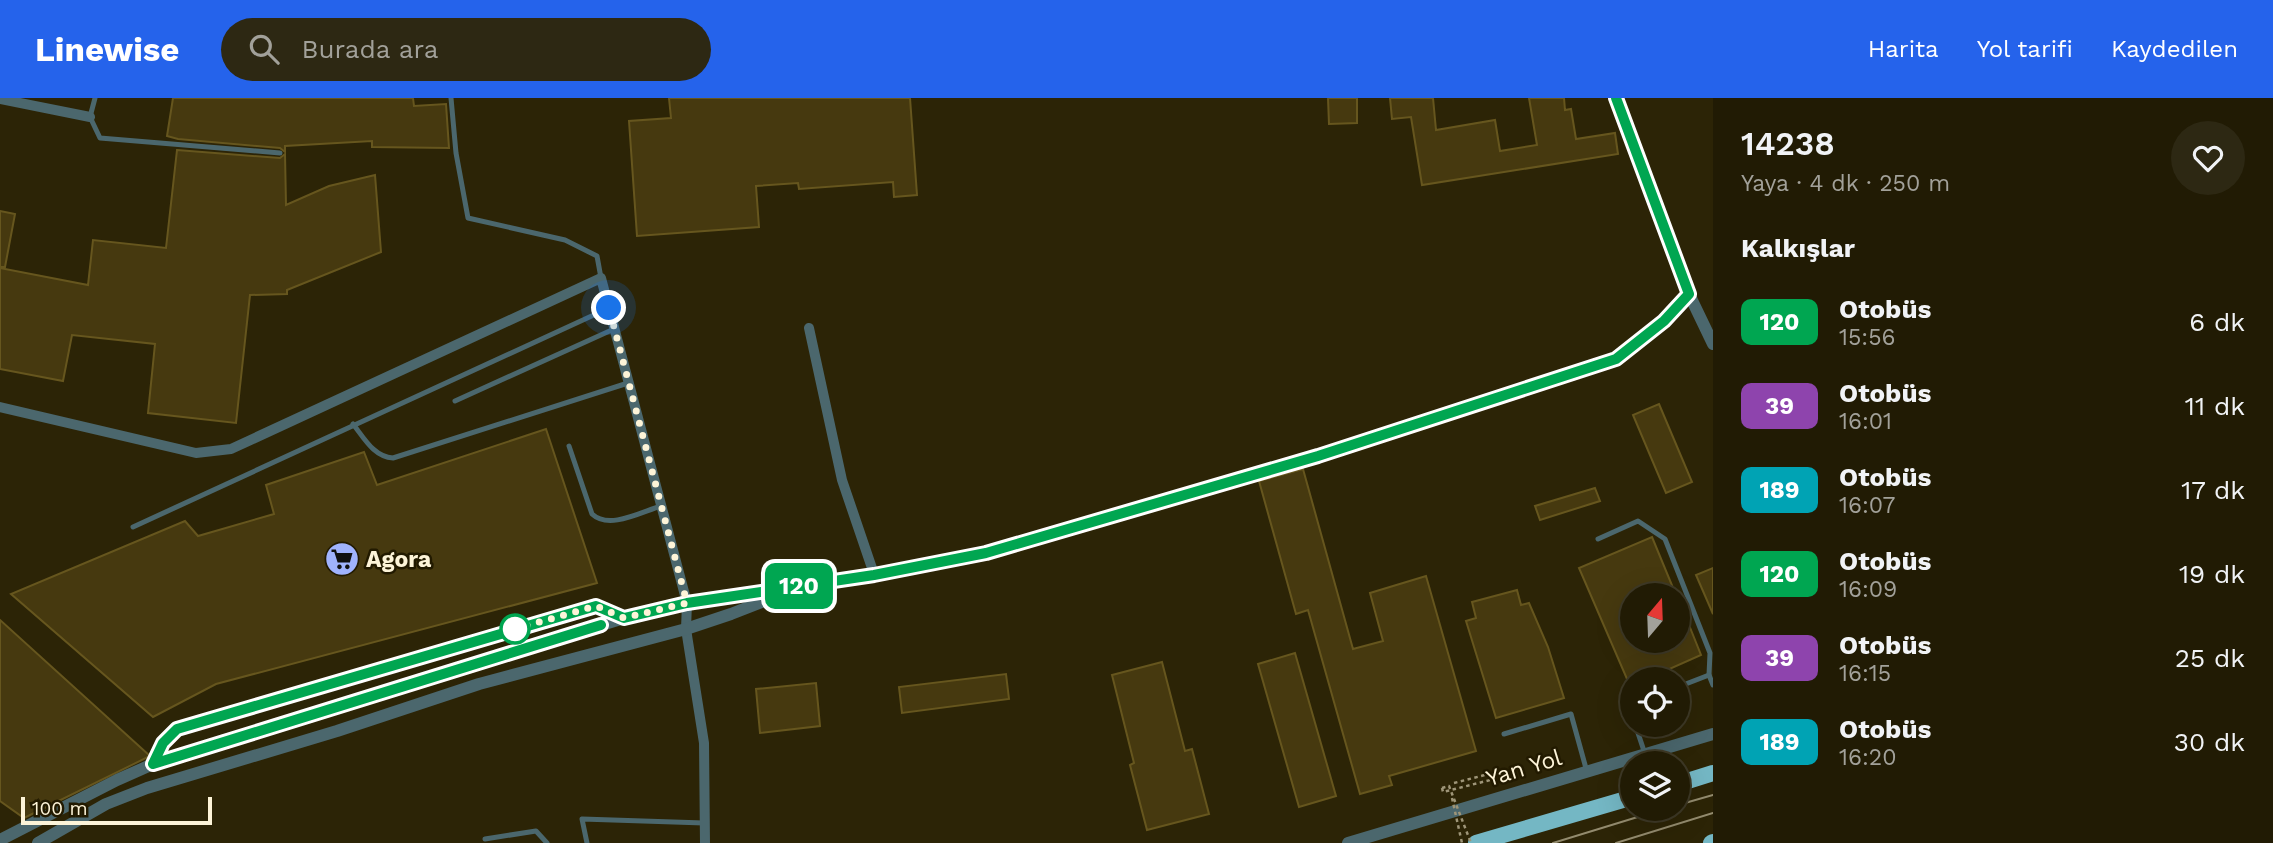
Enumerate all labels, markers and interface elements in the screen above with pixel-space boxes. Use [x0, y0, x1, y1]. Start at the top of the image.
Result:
search box [221, 18, 711, 81]
text: Linewise [35, 30, 179, 69]
icon: search [245, 30, 283, 68]
text: Burada ara [301, 34, 438, 64]
text: Harita [1868, 35, 1939, 63]
text: Yol tarifi [1977, 35, 2073, 63]
text: Kaydedilen [2111, 35, 2238, 63]
button: heart [2171, 121, 2245, 195]
text: 14238 [1741, 124, 1835, 163]
text: Yaya · 4 dk · 250 m [1741, 170, 1950, 197]
text: Kalkışlar [1741, 233, 1855, 263]
your location [591, 290, 626, 325]
text: Otobüs [1839, 294, 1931, 324]
text: 6 dk [2189, 307, 2245, 337]
text: 120 [1759, 308, 1800, 336]
text: 15:56 [1839, 324, 1896, 351]
text: Otobüs [1839, 378, 1931, 408]
text: 11 dk [2185, 391, 2245, 421]
text: 39 [1765, 392, 1794, 420]
text: 16:01 [1839, 408, 1892, 435]
text: Otobüs [1839, 462, 1931, 492]
text: 17 dk [2181, 475, 2245, 505]
text: 189 [1759, 476, 1800, 504]
text: 16:07 [1839, 492, 1896, 519]
supermarket icon: Agora [323, 540, 361, 578]
place label: Agora [366, 546, 432, 573]
text: Otobüs [1839, 546, 1931, 576]
text: 19 dk [2179, 559, 2245, 589]
text: 120 [1759, 560, 1800, 588]
line badge: 120 [759, 563, 839, 609]
text: 120 [779, 572, 819, 600]
text: 16:09 [1839, 576, 1897, 603]
north arrow [1620, 583, 1690, 653]
map controls [1620, 583, 1690, 821]
unlabelled marker [500, 614, 530, 644]
text: Otobüs [1839, 630, 1931, 660]
text: 25 dk [2175, 643, 2245, 673]
text: 39 [1765, 644, 1794, 672]
text: 16:15 [1839, 660, 1891, 687]
button: locate [1620, 667, 1690, 737]
text: Otobüs [1839, 714, 1931, 744]
text: 30 dk [2174, 727, 2245, 757]
text: 189 [1759, 728, 1800, 756]
street label: Yan Yol [1483, 744, 1565, 792]
text: 16:20 [1839, 744, 1896, 771]
button: layers [1620, 751, 1690, 821]
scale bar [21, 794, 212, 826]
text: 100 m [32, 797, 88, 820]

